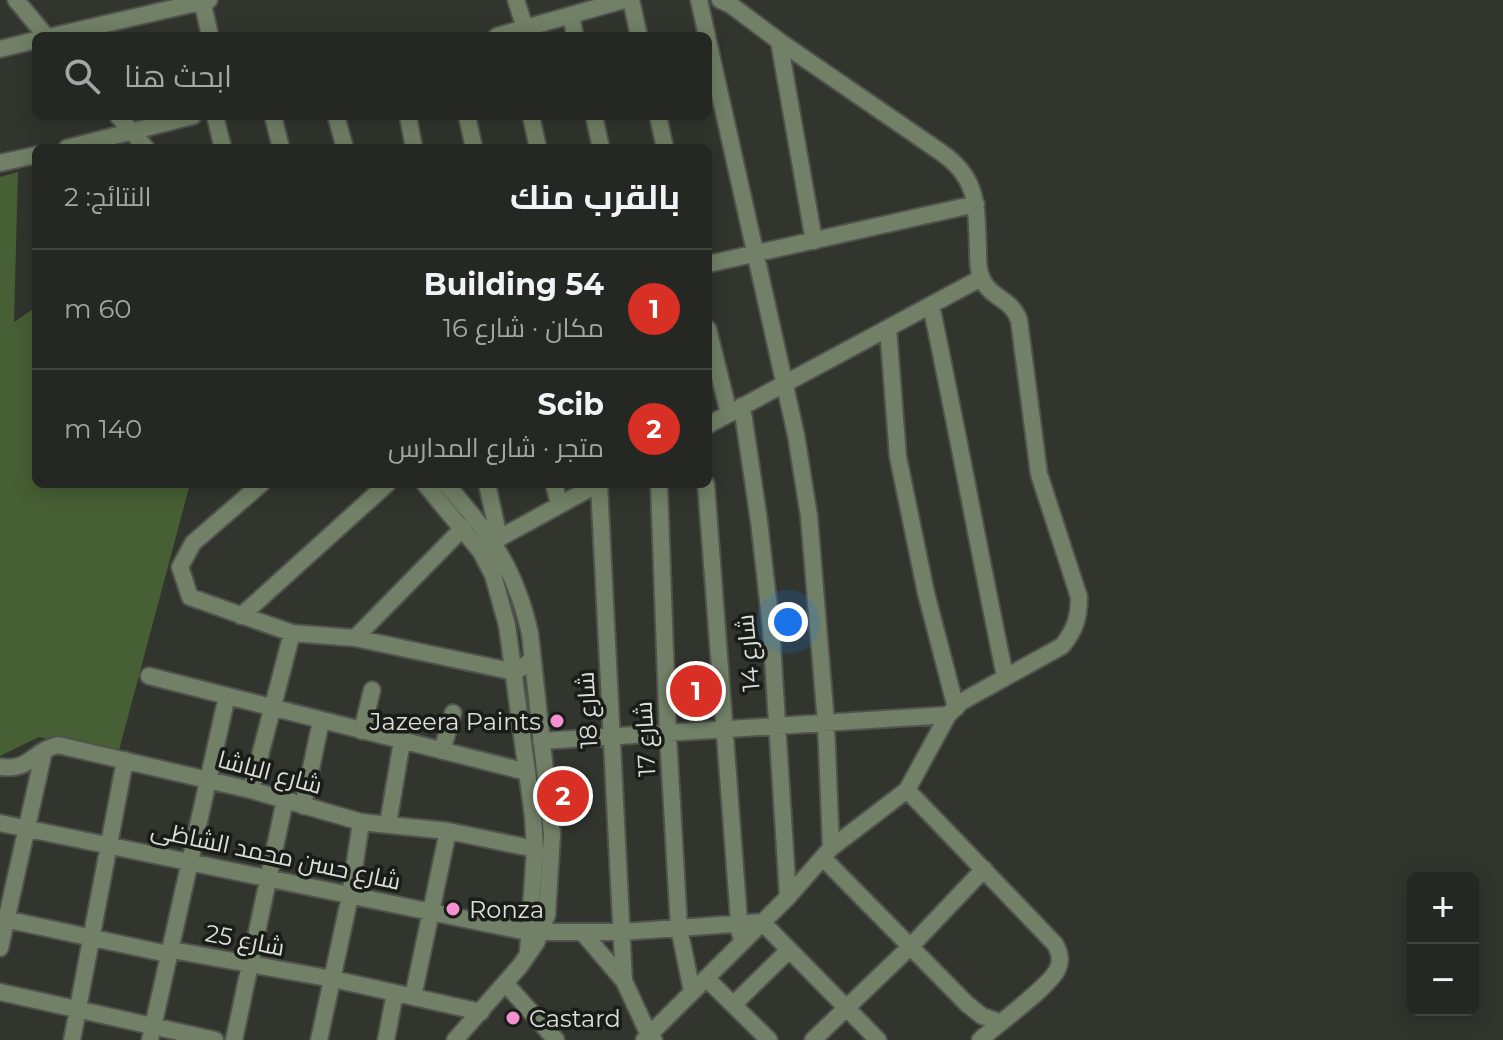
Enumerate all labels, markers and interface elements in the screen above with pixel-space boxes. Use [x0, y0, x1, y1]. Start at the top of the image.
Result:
search box [32, 32, 712, 120]
icon: search [60, 54, 104, 98]
text: ابحث هنا [124, 58, 232, 95]
text: بالقرب منك [510, 176, 680, 218]
text: النتائج: 2 [64, 181, 151, 213]
text: Building 54 [424, 266, 604, 303]
text: 60 m [64, 293, 131, 325]
text: 1 [649, 293, 659, 325]
text: مكان · شارع 16 [443, 312, 604, 344]
text: Scib [538, 386, 604, 423]
text: 140 m [64, 413, 142, 445]
text: 2 [646, 413, 662, 445]
text: متجر · شارع المدارس [388, 432, 604, 464]
your location [768, 602, 808, 642]
street label: شارع 14 [730, 613, 768, 693]
pin: 1 [670, 661, 722, 721]
street label: شارع 18 [571, 671, 605, 749]
street label: شارع 17 [629, 700, 663, 778]
place label: Jazeera Paints [369, 707, 541, 736]
marker: Jazeera Paints [548, 712, 566, 730]
street label: شارع الباشا [214, 744, 325, 802]
pin: 2 [537, 766, 589, 826]
street label: شارع حسن محمد الشاظى [148, 814, 403, 898]
map controls [1407, 872, 1479, 1016]
button: + [1407, 872, 1479, 944]
place label: Ronza [469, 895, 544, 924]
marker: Ronza [444, 900, 462, 918]
street label: شارع 25 [203, 918, 287, 964]
button: − [1407, 944, 1479, 1016]
place label: Castard [529, 1004, 621, 1033]
marker: Castard [504, 1009, 522, 1027]

